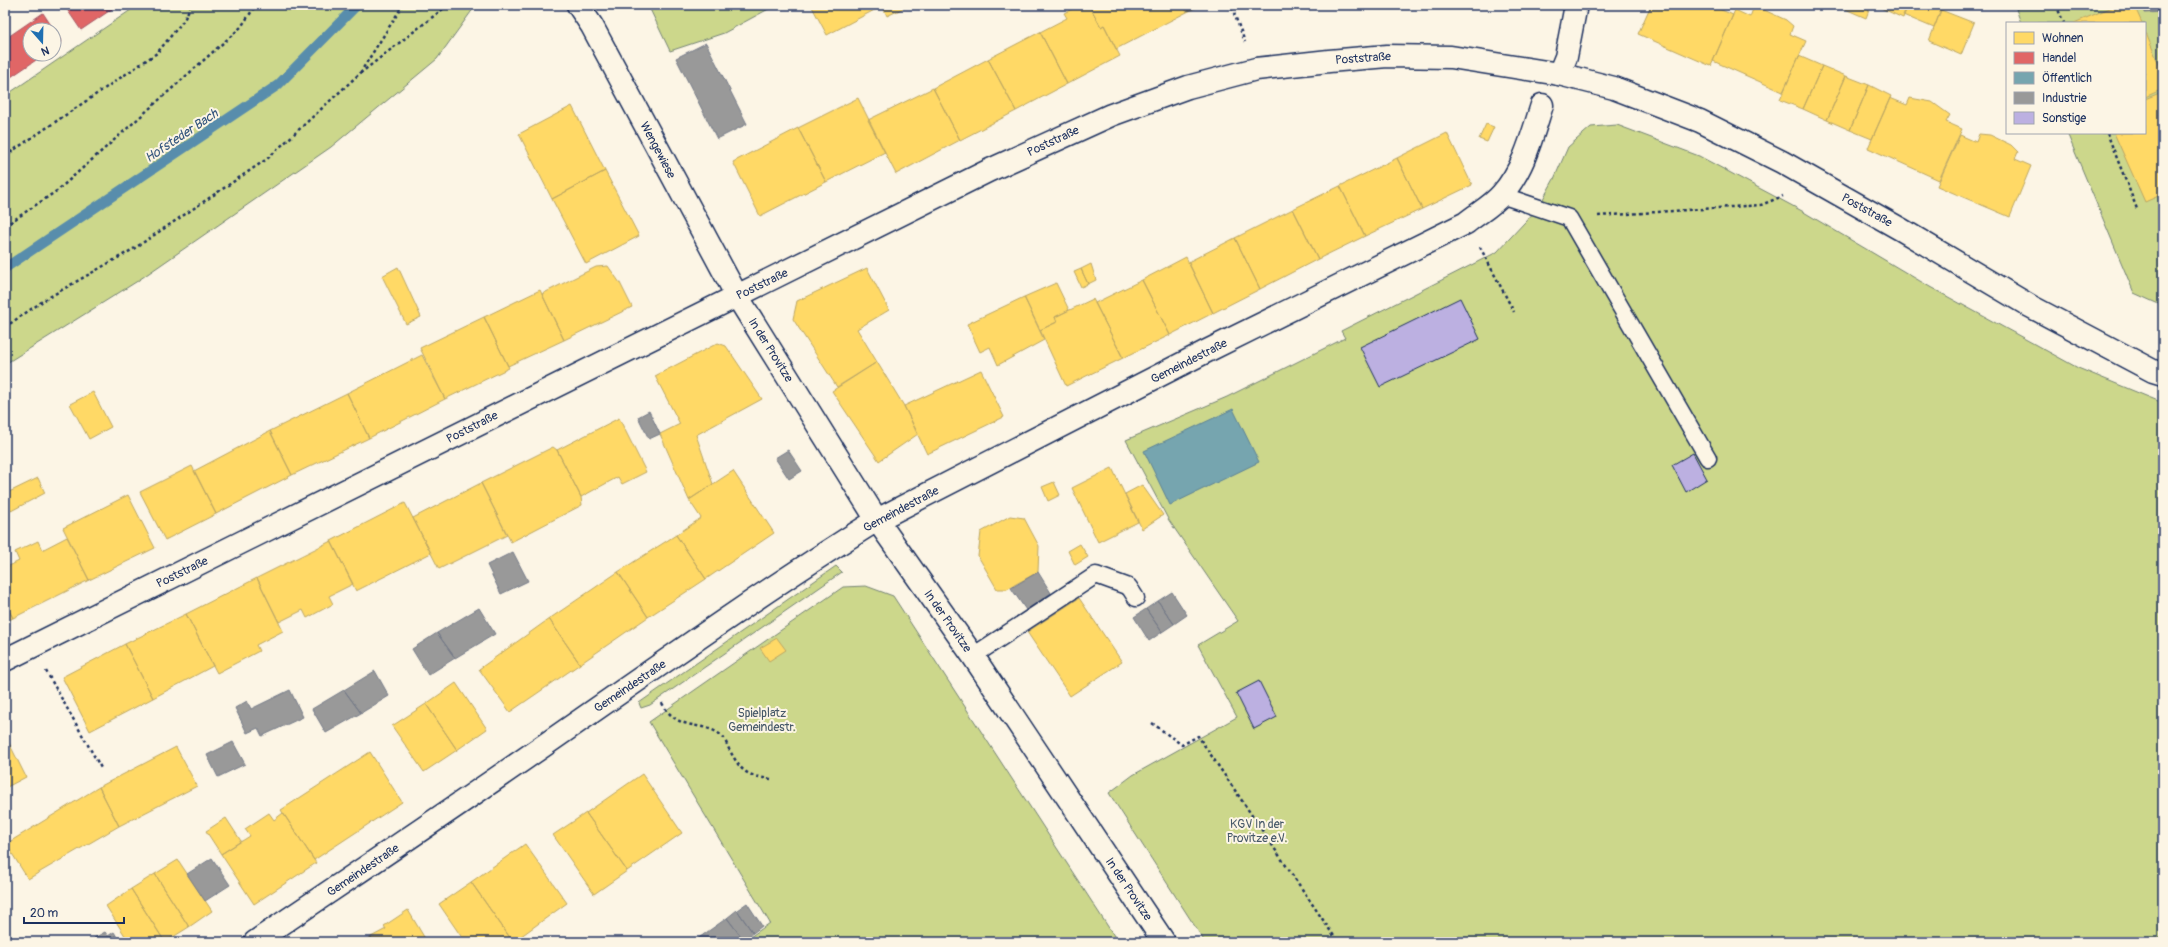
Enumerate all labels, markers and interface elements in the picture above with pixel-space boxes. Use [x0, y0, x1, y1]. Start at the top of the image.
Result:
north arrow [22, 22, 62, 62]
legend [2006, 22, 2146, 134]
text: Wohnen [2042, 31, 2084, 46]
text: N [39, 44, 51, 58]
street label: Poststraße [1335, 49, 1391, 68]
text: Handel [2042, 51, 2077, 66]
text: Öffentlich [2042, 70, 2092, 86]
text: Industrie [2042, 91, 2087, 106]
water label: Hofsteder Bach [142, 105, 222, 166]
text: Sonstige [2042, 111, 2086, 126]
street label: Wengewiese [636, 119, 679, 181]
street label: Poststraße [1025, 123, 1082, 160]
street label: Poststraße [1839, 190, 1895, 231]
street label: Poststraße [734, 265, 791, 303]
street label: In der Provitze [745, 315, 796, 385]
street label: Gemeindestraße [1149, 336, 1230, 387]
street label: Poststraße [444, 408, 501, 447]
street label: Gemeindestraße [861, 483, 942, 536]
street label: Poststraße [154, 553, 211, 591]
street label: In der Provitze [921, 587, 975, 656]
street label: Gemeindestraße [591, 657, 669, 716]
park label: Spielplatz Gemeindestr. [728, 706, 796, 735]
park label: KGV In der Provitze e.V. [1227, 817, 1287, 846]
street label: Gemeindestraße [324, 841, 402, 900]
street label: In der Provitze [1102, 855, 1155, 924]
scale bar [24, 899, 124, 925]
text: 20 m [30, 906, 59, 921]

